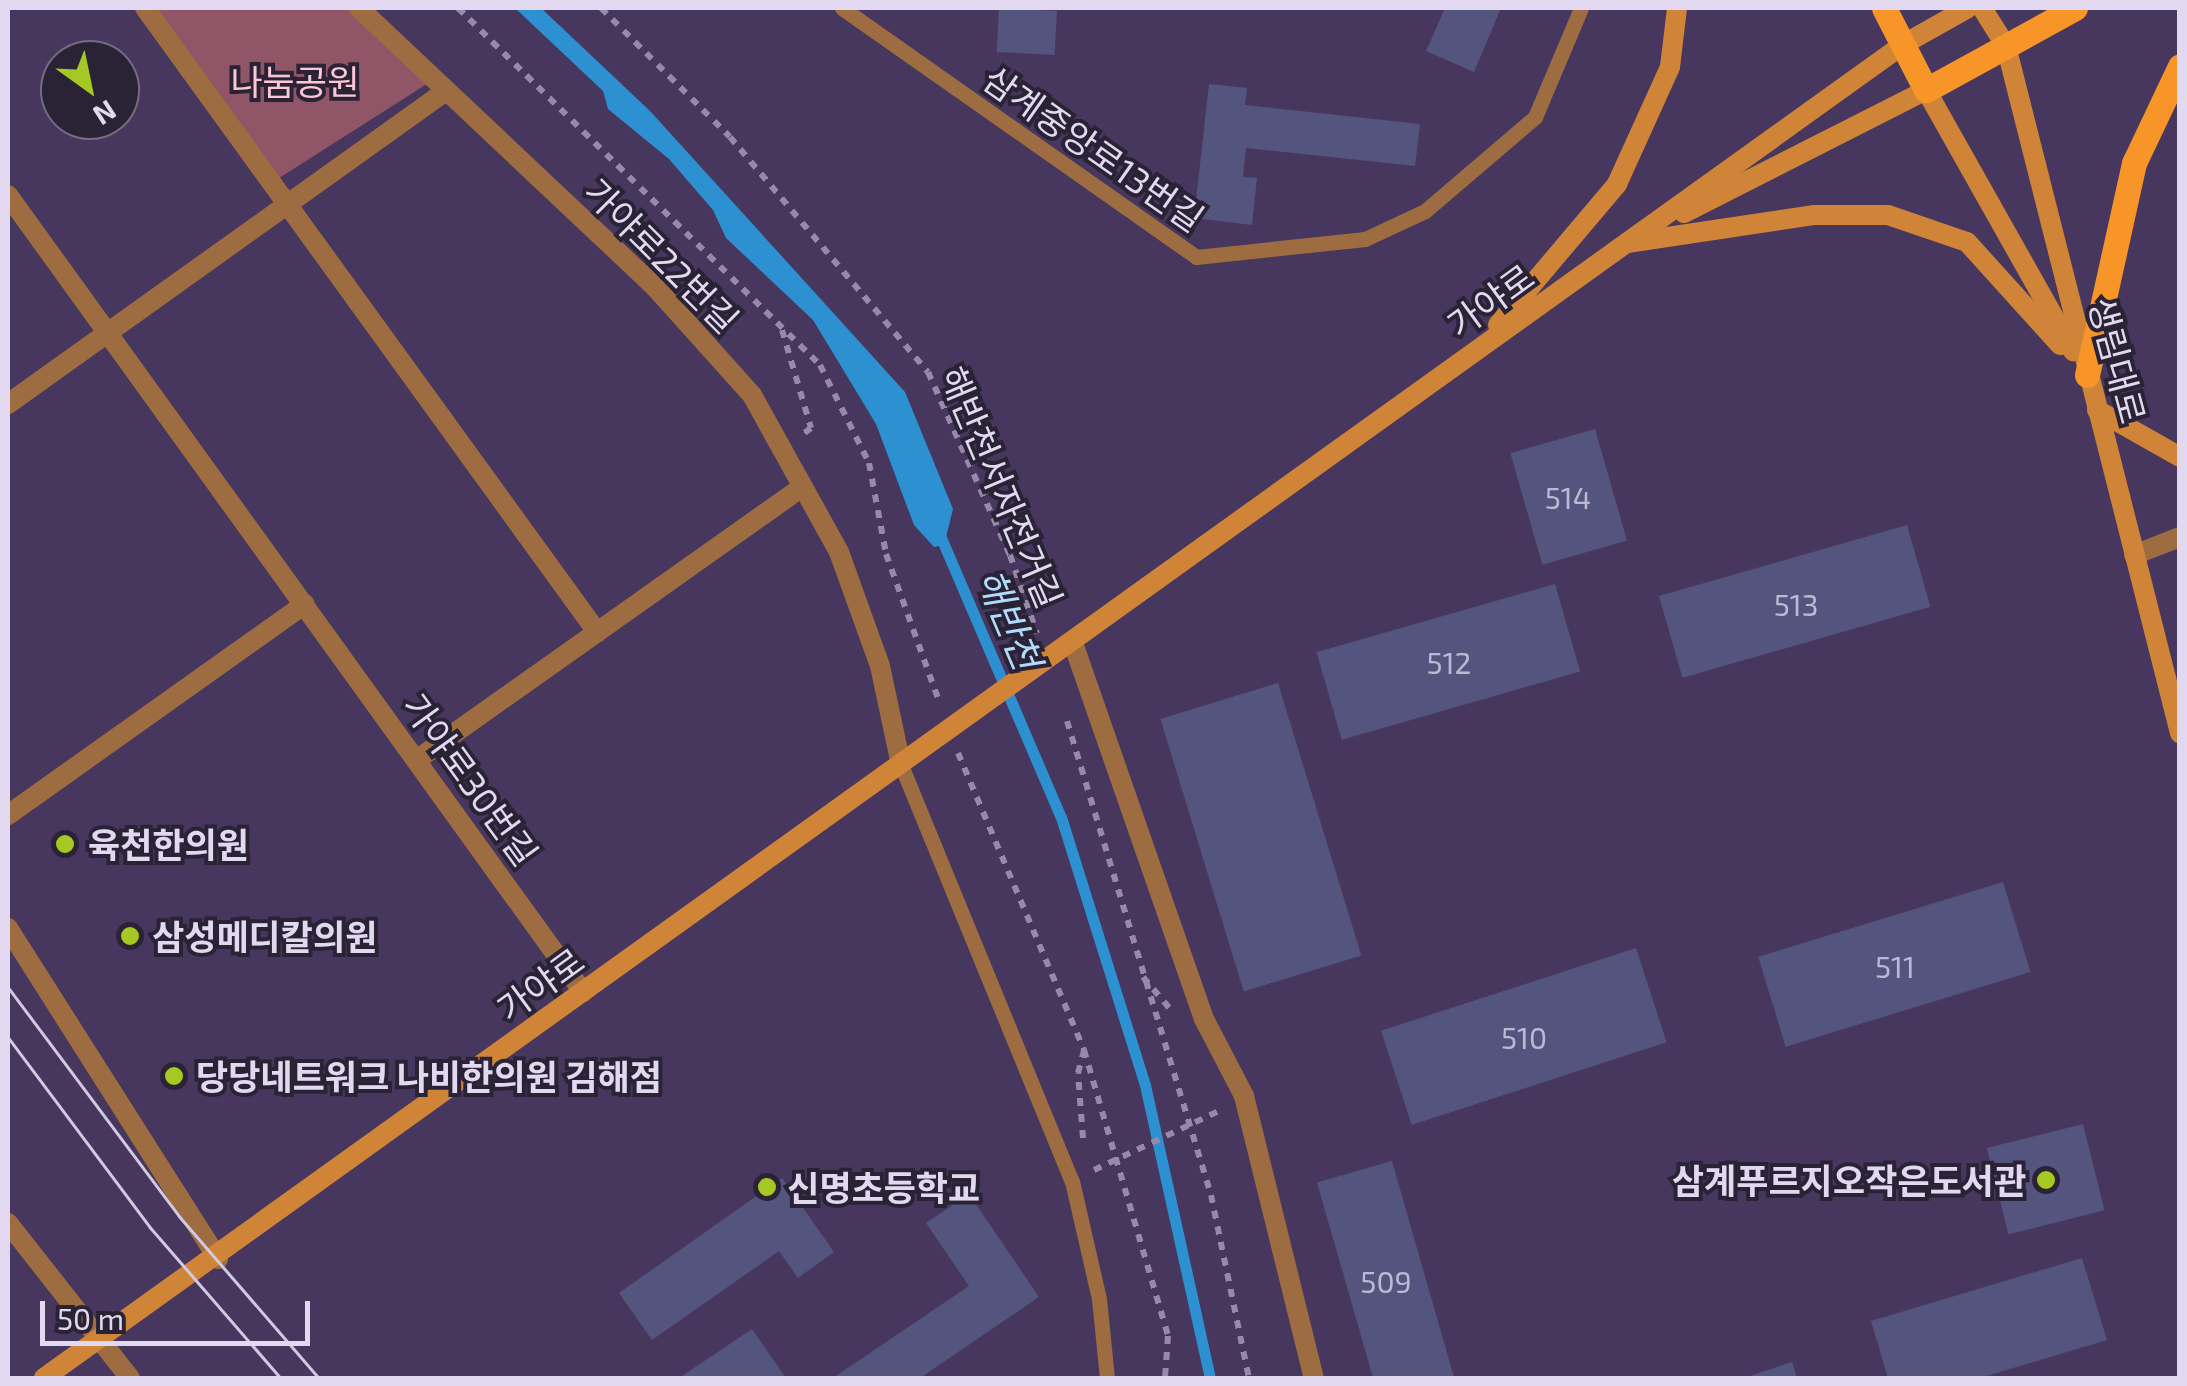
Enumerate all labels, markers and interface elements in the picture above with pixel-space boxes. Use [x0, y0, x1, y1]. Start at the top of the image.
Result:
north arrow [40, 40, 140, 140]
street label: 삼계중앙로13번길 [976, 57, 1212, 239]
park label: 나눔공원 [231, 60, 359, 102]
text: N [88, 94, 123, 133]
street label: 가야로22번길 [576, 169, 748, 341]
street label: 가야로 [1439, 255, 1541, 345]
street label: 생림대로 [2081, 292, 2155, 428]
street label: 해반천서자전거길 [932, 360, 1072, 614]
house number: 514 [1545, 479, 1591, 515]
water label: 해반천 [968, 562, 1050, 676]
house number: 513 [1774, 586, 1818, 622]
house number: 512 [1427, 644, 1471, 680]
street label: 가야로30번길 [395, 685, 547, 873]
place label: 육천한의원 [88, 823, 249, 865]
marker: 육천한의원 [52, 831, 78, 857]
place label: 삼성메디칼의원 [152, 915, 377, 957]
marker: 삼성메디칼의원 [117, 923, 143, 949]
street label: 가야로 [489, 939, 591, 1029]
house number: 511 [1875, 948, 1915, 984]
house number: 510 [1501, 1019, 1547, 1055]
place label: 당당네트워크 나비한의원 김해점 [196, 1055, 662, 1097]
marker: 당당네트워크 나비한의원 김해점 [161, 1063, 187, 1089]
place label: 삼계푸르지오작은도서관 [1672, 1159, 2026, 1201]
place label: 신명초등학교 [787, 1166, 980, 1208]
marker: 삼계푸르지오작은도서관 [2035, 1169, 2057, 1191]
marker: 신명초등학교 [756, 1176, 778, 1198]
house number: 509 [1360, 1263, 1412, 1299]
scale bar [45, 1281, 315, 1343]
text: 50 m [57, 1300, 124, 1336]

